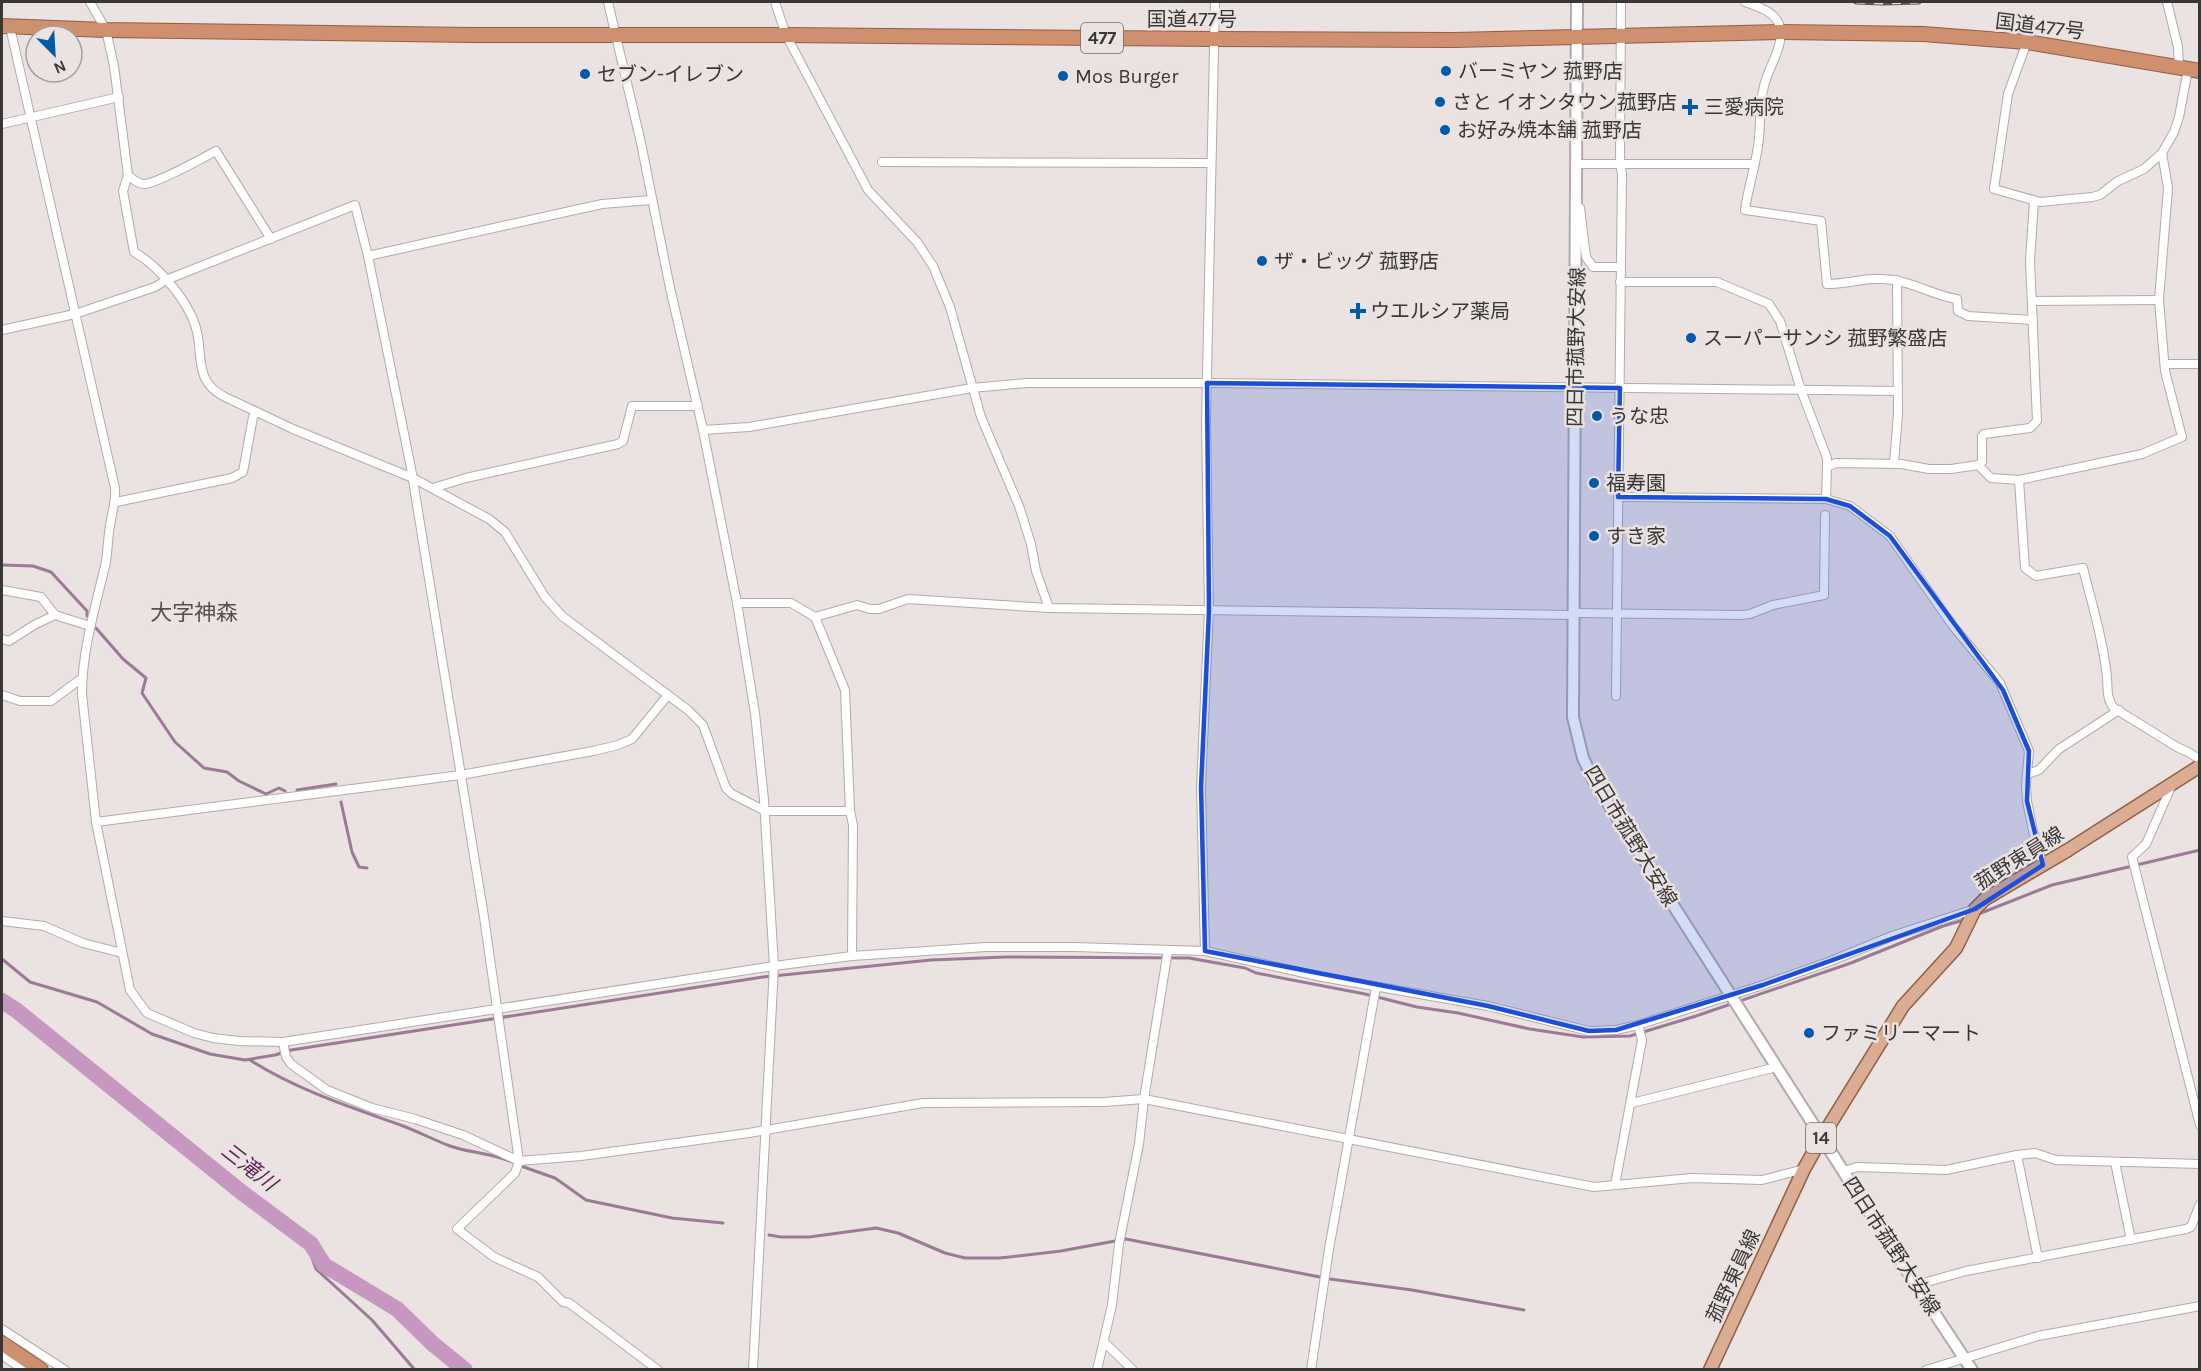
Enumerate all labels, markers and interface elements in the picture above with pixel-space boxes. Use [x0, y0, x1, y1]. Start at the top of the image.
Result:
street label: 国道477号 [1147, 8, 1237, 31]
street label: 国道477号 [1994, 10, 2086, 43]
road number: 477 [1081, 23, 1123, 53]
north arrow [24, 24, 84, 84]
text: N [51, 56, 69, 78]
place label: バーミヤン 菰野店 [1458, 60, 1623, 83]
place label: セブン-イレブン [597, 63, 744, 86]
marker: バーミヤン 菰野店 [1439, 64, 1453, 78]
place label: Mos Burger [1075, 65, 1179, 88]
marker: セブン-イレブン [578, 67, 592, 81]
marker: Mos Burger [1056, 69, 1070, 83]
place label: さと イオンタウン菰野店 [1452, 91, 1677, 114]
marker: さと イオンタウン菰野店 [1433, 95, 1447, 109]
place label: 三愛病院 [1704, 96, 1784, 119]
marker: 三愛病院 [1681, 98, 1699, 116]
place label: お好み焼本舗 菰野店 [1457, 119, 1642, 142]
marker: お好み焼本舗 菰野店 [1438, 123, 1452, 137]
place label: ザ・ビッグ 菰野店 [1274, 250, 1439, 273]
marker: ザ・ビッグ 菰野店 [1255, 254, 1269, 268]
street label: 四日市菰野大安線 [1564, 267, 1589, 427]
place label: ウエルシア薬局 [1370, 300, 1510, 323]
marker: ウエルシア薬局 [1351, 304, 1365, 318]
place label: スーパーサンシ 菰野繁盛店 [1703, 327, 1947, 350]
marker: スーパーサンシ 菰野繁盛店 [1684, 331, 1698, 345]
place label: うな忠 [1609, 405, 1669, 428]
marker: うな忠 [1590, 409, 1604, 423]
place label: 福寿園 [1606, 472, 1666, 495]
marker: 福寿園 [1587, 476, 1601, 490]
place label: すき家 [1606, 525, 1666, 548]
marker: すき家 [1587, 529, 1601, 543]
district label: 大字神森 [150, 600, 238, 626]
street label: 四日市菰野大安線 [1580, 762, 1682, 911]
street label: 菰野東員線 [1971, 822, 2068, 895]
place label: ファミリーマート [1821, 1022, 1981, 1045]
marker: ファミリーマート [1802, 1026, 1816, 1040]
road number: 14 [1806, 1123, 1836, 1153]
water label: 三滝川 [217, 1138, 283, 1197]
street label: 四日市菰野大安線 [1838, 1173, 1945, 1320]
street label: 菰野東員線 [1702, 1226, 1765, 1326]

